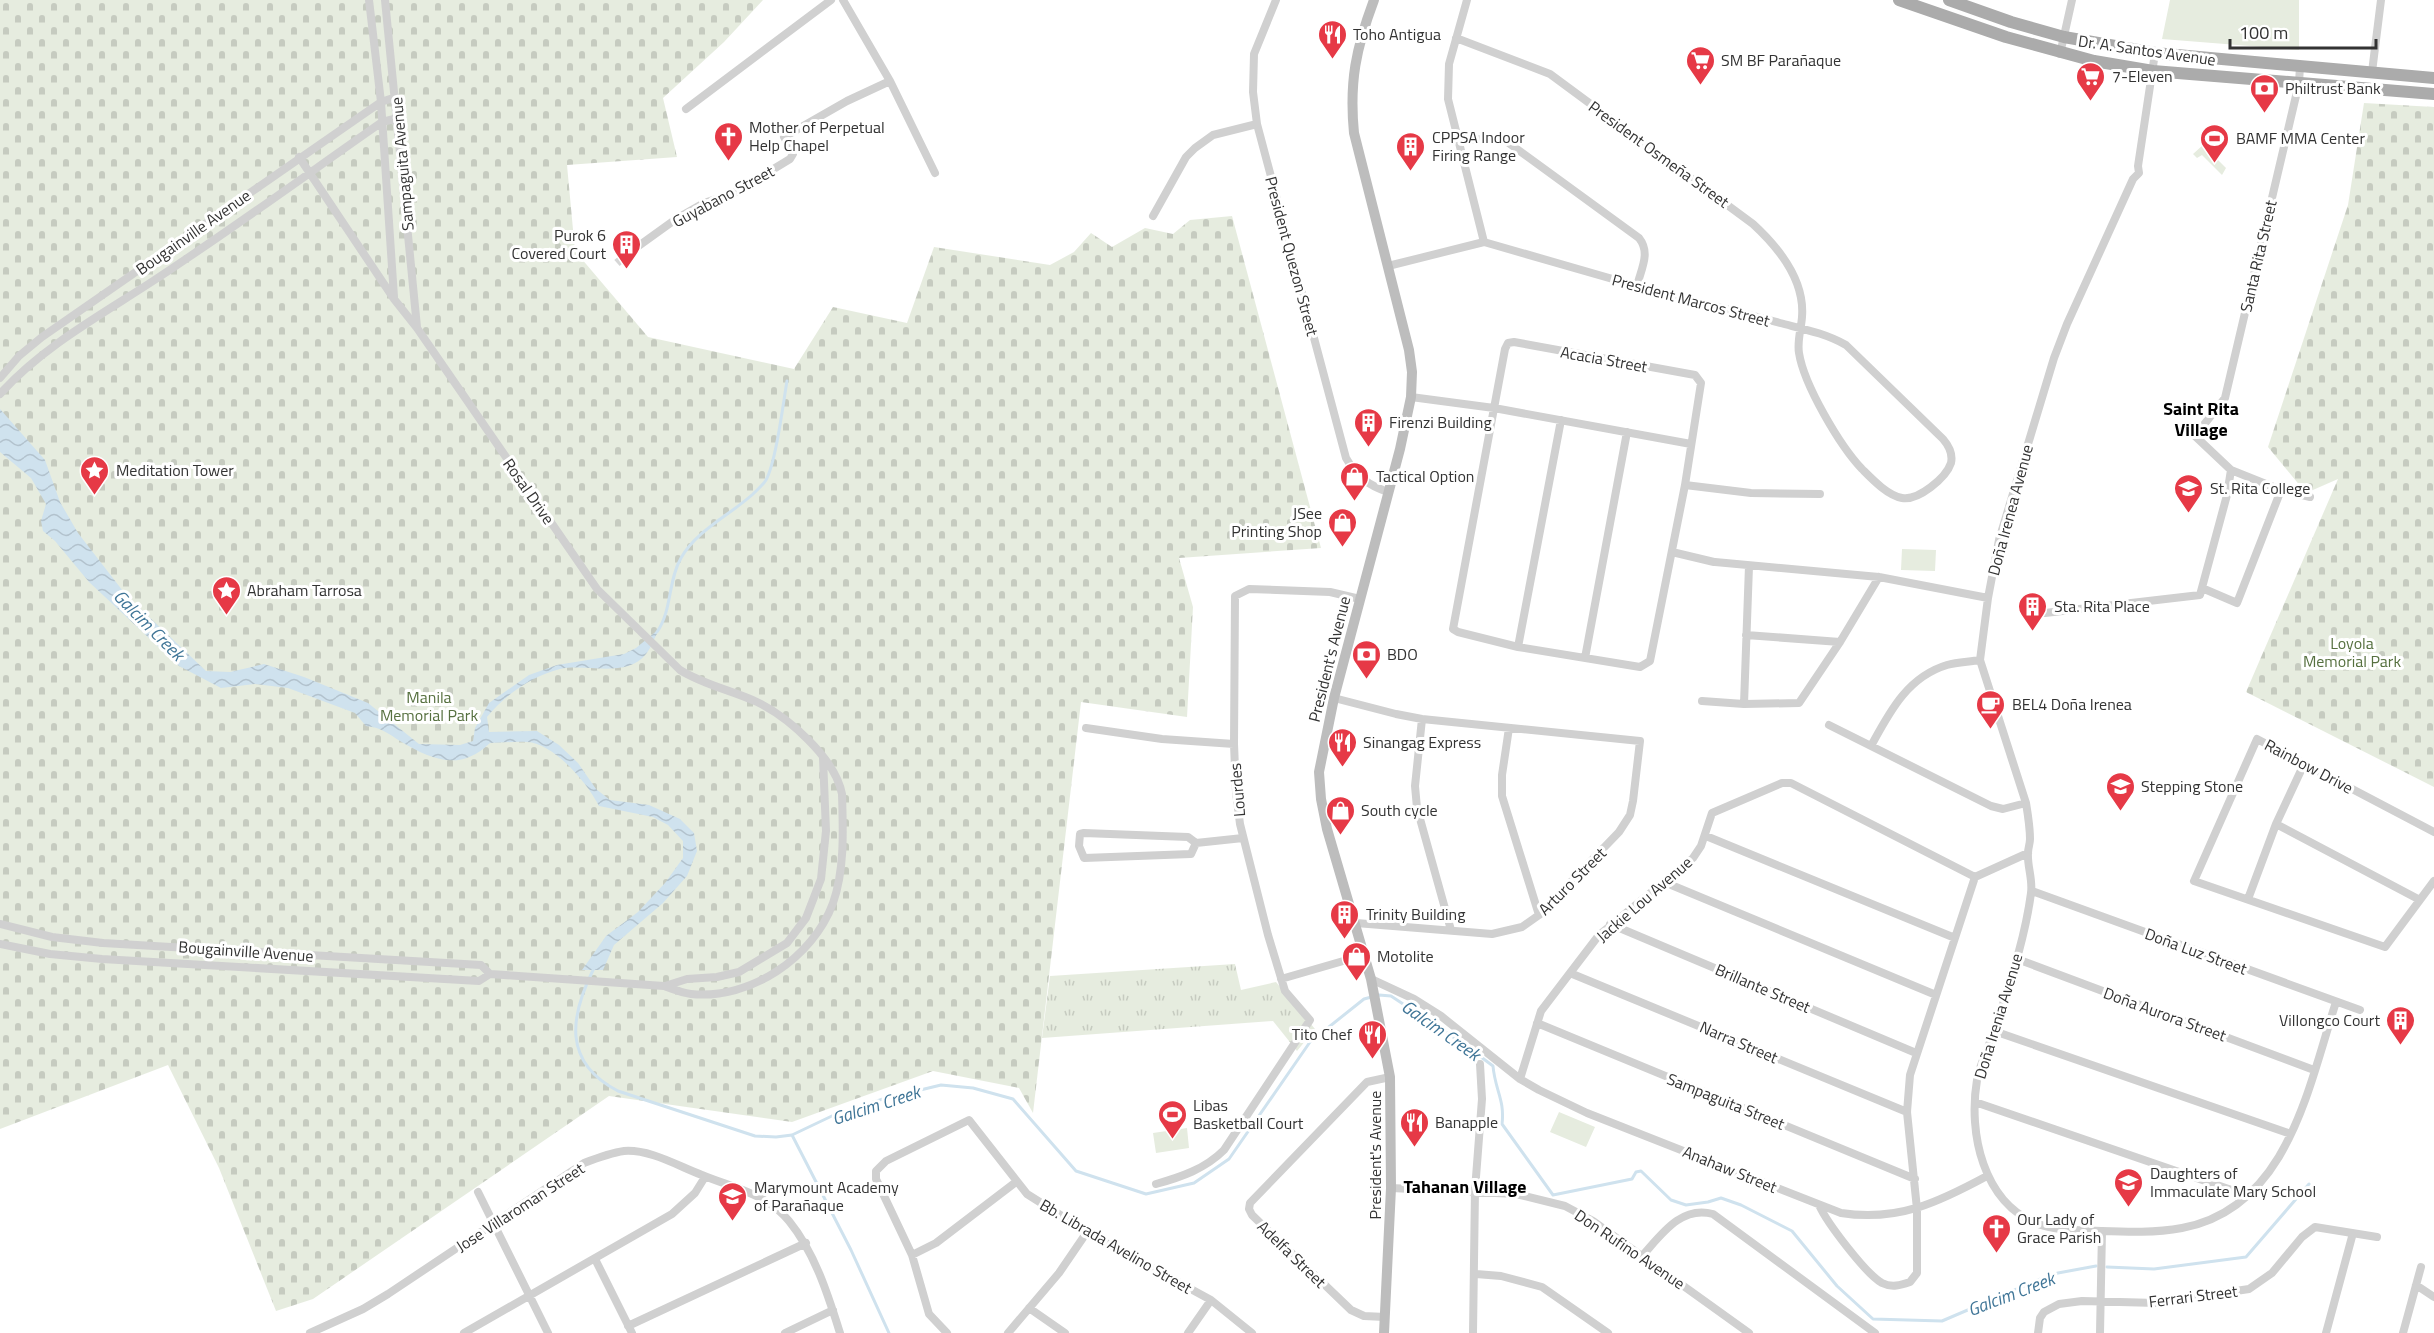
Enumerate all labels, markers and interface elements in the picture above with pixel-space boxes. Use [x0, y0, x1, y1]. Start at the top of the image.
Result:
scale bar [2230, 12, 2376, 50]
restaurant icon: Toho Antigua [1316, 18, 1348, 60]
text: 100 m [2239, 19, 2288, 46]
place label: Toho Antigua [1353, 22, 1441, 46]
street label: Dr. A. Santos Avenue [2077, 28, 2217, 72]
supermarket icon: SM BF Parañaque [1684, 44, 1716, 86]
place label: SM BF Parañaque [1721, 48, 1841, 72]
supermarket icon: 7-Eleven [2075, 60, 2107, 102]
place label: 7-Eleven [2112, 64, 2173, 88]
bank icon: Philtrust Bank [2248, 72, 2280, 114]
place label: Philtrust Bank [2285, 76, 2381, 100]
street label: President Osmeña Street [1584, 95, 1735, 214]
street label: Sampaguita Avenue [384, 96, 420, 232]
place label: Mother of Perpetual Help Chapel [749, 115, 885, 157]
church icon: Mother of Perpetual Help Chapel [712, 120, 744, 162]
sports icon: BAMF MMA Center [2199, 122, 2231, 164]
place label: CPPSA Indoor Firing Range [1432, 125, 1525, 167]
place label: BAMF MMA Center [2236, 126, 2365, 150]
building icon: CPPSA Indoor Firing Range [1395, 130, 1427, 172]
street label: Guyabano Street [668, 159, 778, 233]
street label: President Quezon Street [1259, 174, 1325, 339]
street label: Bougainville Avenue [131, 183, 255, 281]
street label: Santa Rita Street [2233, 197, 2283, 314]
place label: Purok 6 Covered Court [511, 223, 606, 265]
building icon: Purok 6 Covered Court [611, 228, 643, 270]
street label: President Marcos Street [1609, 267, 1773, 333]
street label: Acacia Street [1559, 340, 1650, 378]
district label: Saint Rita Village [2163, 395, 2239, 443]
building icon: Firenzi Building [1352, 406, 1384, 448]
place label: Firenzi Building [1389, 410, 1492, 434]
street label: Doña Irenea Avenue [1981, 442, 2039, 578]
street label: Rosal Drive [497, 453, 561, 529]
place icon: Meditation Tower [79, 454, 111, 496]
place label: Meditation Tower [116, 458, 234, 482]
shop icon: Tactical Option [1339, 460, 1371, 502]
place label: Tactical Option [1376, 464, 1474, 488]
school or university icon: St. Rita College [2173, 472, 2205, 514]
place label: St. Rita College [2210, 476, 2310, 500]
place label: JSee Printing Shop [1231, 501, 1322, 543]
shop icon: JSee Printing Shop [1327, 506, 1359, 548]
place icon: Abraham Tarrosa [210, 574, 242, 616]
place label: Abraham Tarrosa [247, 578, 362, 602]
water label: Galcim Creek [107, 583, 192, 668]
building icon: Sta. Rita Place [2017, 590, 2049, 632]
street label: President's Avenue [1302, 594, 1356, 724]
place label: Sta. Rita Place [2054, 594, 2150, 618]
park label: Loyola Memorial Park [2303, 631, 2401, 673]
bank icon: BDO [1350, 638, 1382, 680]
place label: BDO [1387, 642, 1418, 666]
park label: Manila Memorial Park [380, 685, 478, 727]
cafe icon: BEL4 Doña Irenea [1975, 688, 2007, 730]
place label: BEL4 Doña Irenea [2012, 692, 2132, 716]
restaurant icon: Sinangag Express [1326, 726, 1358, 768]
place label: Sinangag Express [1363, 730, 1481, 754]
street label: Rainbow Drive [2260, 733, 2358, 799]
street label: Lourdes [1223, 762, 1251, 818]
school or university icon: Stepping Stone [2104, 770, 2136, 812]
place label: Stepping Stone [2141, 774, 2243, 798]
shop icon: South cycle [1324, 794, 1356, 836]
place label: South cycle [1361, 798, 1438, 822]
street label: Arturo Street [1532, 841, 1612, 921]
street label: Jackie Lou Avenue [1591, 850, 1697, 948]
building icon: Trinity Building [1329, 898, 1361, 940]
place label: Trinity Building [1366, 902, 1465, 926]
street label: Doña Luz Street [2142, 921, 2251, 981]
street label: Bougainville Avenue [178, 934, 314, 968]
shop icon: Motolite [1340, 940, 1372, 982]
place label: Motolite [1377, 944, 1434, 968]
street label: Doña Irenia Avenue [1968, 950, 2028, 1082]
street label: Brillante Street [1712, 957, 1815, 1019]
street label: Doña Aurora Street [2100, 981, 2230, 1047]
water label: Galcim Creek [1396, 993, 1488, 1068]
building icon: Villongco Court [2385, 1004, 2417, 1046]
place label: Villongco Court [2279, 1008, 2380, 1032]
street label: Narra Street [1696, 1015, 1782, 1069]
restaurant icon: Tito Chef [1357, 1018, 1389, 1060]
place label: Tito Chef [1292, 1022, 1353, 1046]
street label: Sampaguita Street [1663, 1066, 1789, 1136]
water label: Galcim Creek [828, 1077, 925, 1132]
street label: President's Avenue [1363, 1091, 1387, 1219]
place label: Libas Basketball Court [1193, 1093, 1304, 1135]
sports icon: Libas Basketball Court [1156, 1098, 1188, 1140]
restaurant icon: Banapple [1398, 1106, 1430, 1148]
place label: Banapple [1435, 1110, 1498, 1134]
street label: Anahaw Street [1679, 1139, 1781, 1199]
street label: Jose Villaroman Street [451, 1156, 589, 1258]
place label: Daughters of Immaculate Mary School [2150, 1161, 2316, 1203]
school or university icon: Daughters of Immaculate Mary School [2113, 1166, 2145, 1208]
district label: Tahanan Village [1404, 1173, 1526, 1200]
place label: Marymount Academy of Parañaque [754, 1175, 899, 1217]
school or university icon: Marymount Academy of Parañaque [717, 1180, 749, 1222]
street label: Bb. Librada Avelino Street [1035, 1193, 1197, 1300]
street label: Don Rufino Avenue [1570, 1203, 1690, 1295]
place label: Our Lady of Grace Parish [2017, 1207, 2101, 1249]
church icon: Our Lady of Grace Parish [1980, 1212, 2012, 1254]
street label: Adelfa Street [1252, 1215, 1332, 1293]
water label: Galcim Creek [1964, 1264, 2060, 1323]
street label: Ferrari Street [2147, 1279, 2239, 1313]

